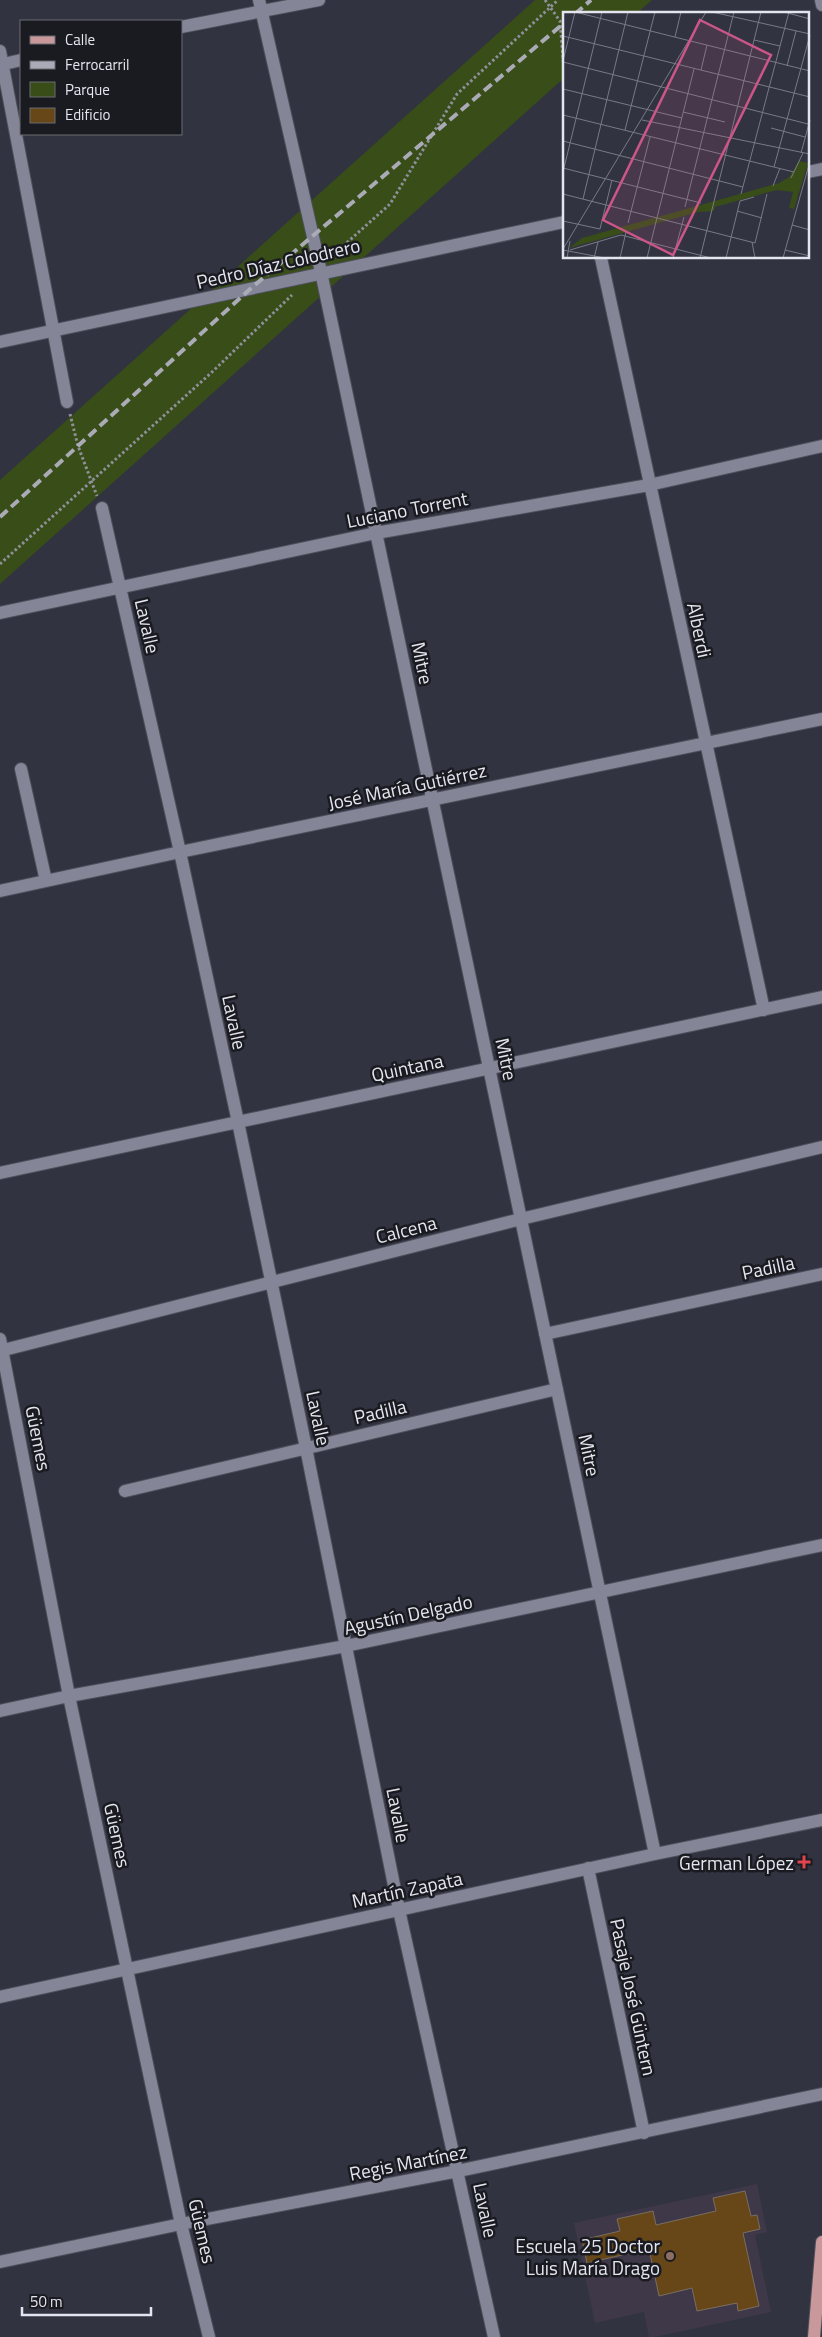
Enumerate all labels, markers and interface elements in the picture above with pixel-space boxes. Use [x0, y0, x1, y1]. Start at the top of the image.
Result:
inset map [563, 12, 810, 259]
legend [20, 20, 182, 135]
text: Calle [65, 28, 95, 51]
text: Ferrocarril [65, 53, 130, 76]
text: Parque [65, 78, 110, 101]
text: Edificio [65, 103, 110, 126]
street label: Pedro Díaz Colodrero [193, 230, 363, 296]
street label: Luciano Torrent [344, 483, 471, 535]
street label: Lavalle [128, 596, 168, 656]
street label: Alberdi [680, 600, 720, 660]
street label: Mitre [404, 639, 442, 687]
street label: José María Gutiérrez [325, 755, 489, 817]
street label: Lavalle [215, 992, 255, 1052]
street label: Mitre [488, 1035, 526, 1083]
street label: Quintana [368, 1045, 446, 1089]
street label: Calcena [373, 1207, 440, 1251]
street label: Padilla [739, 1247, 798, 1287]
street label: Lavalle [299, 1388, 339, 1448]
street label: Padilla [351, 1391, 410, 1431]
street label: Güemes [18, 1403, 60, 1473]
street label: Mitre [571, 1431, 609, 1479]
street label: Agustín Delgado [341, 1586, 475, 1642]
street label: Lavalle [379, 1785, 419, 1845]
street label: Güemes [97, 1800, 139, 1870]
place label: German López [679, 1848, 794, 1877]
marker: German López [798, 1856, 810, 1868]
street label: Martín Zapata [349, 1863, 466, 1915]
street label: Pasaje José Güntern [603, 1916, 665, 2078]
street label: Regis Martínez [347, 2136, 469, 2188]
street label: Lavalle [466, 2180, 506, 2240]
street label: Güemes [181, 2196, 225, 2266]
place label: Escuela 25 Doctor Luis María Drago [515, 2231, 660, 2282]
marker: Escuela 25 Doctor Luis María Drago [664, 2250, 676, 2262]
scale bar [22, 2284, 151, 2316]
text: 50 m [30, 2290, 63, 2313]

